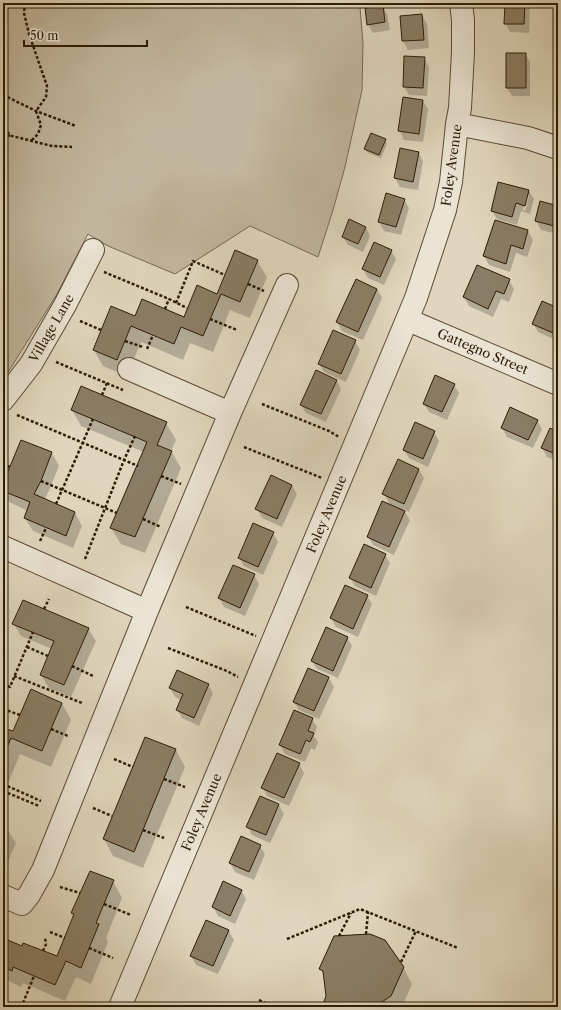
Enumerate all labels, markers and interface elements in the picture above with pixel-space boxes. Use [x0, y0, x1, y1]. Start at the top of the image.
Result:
scale bar [24, 22, 147, 48]
text: 50 m [30, 28, 59, 43]
street label: Foley Avenue [437, 123, 465, 207]
street label: Village Lane [25, 291, 77, 366]
street label: Gattegno Street [435, 325, 531, 377]
street label: Foley Avenue [302, 473, 350, 555]
street label: Foley Avenue [177, 771, 225, 853]

